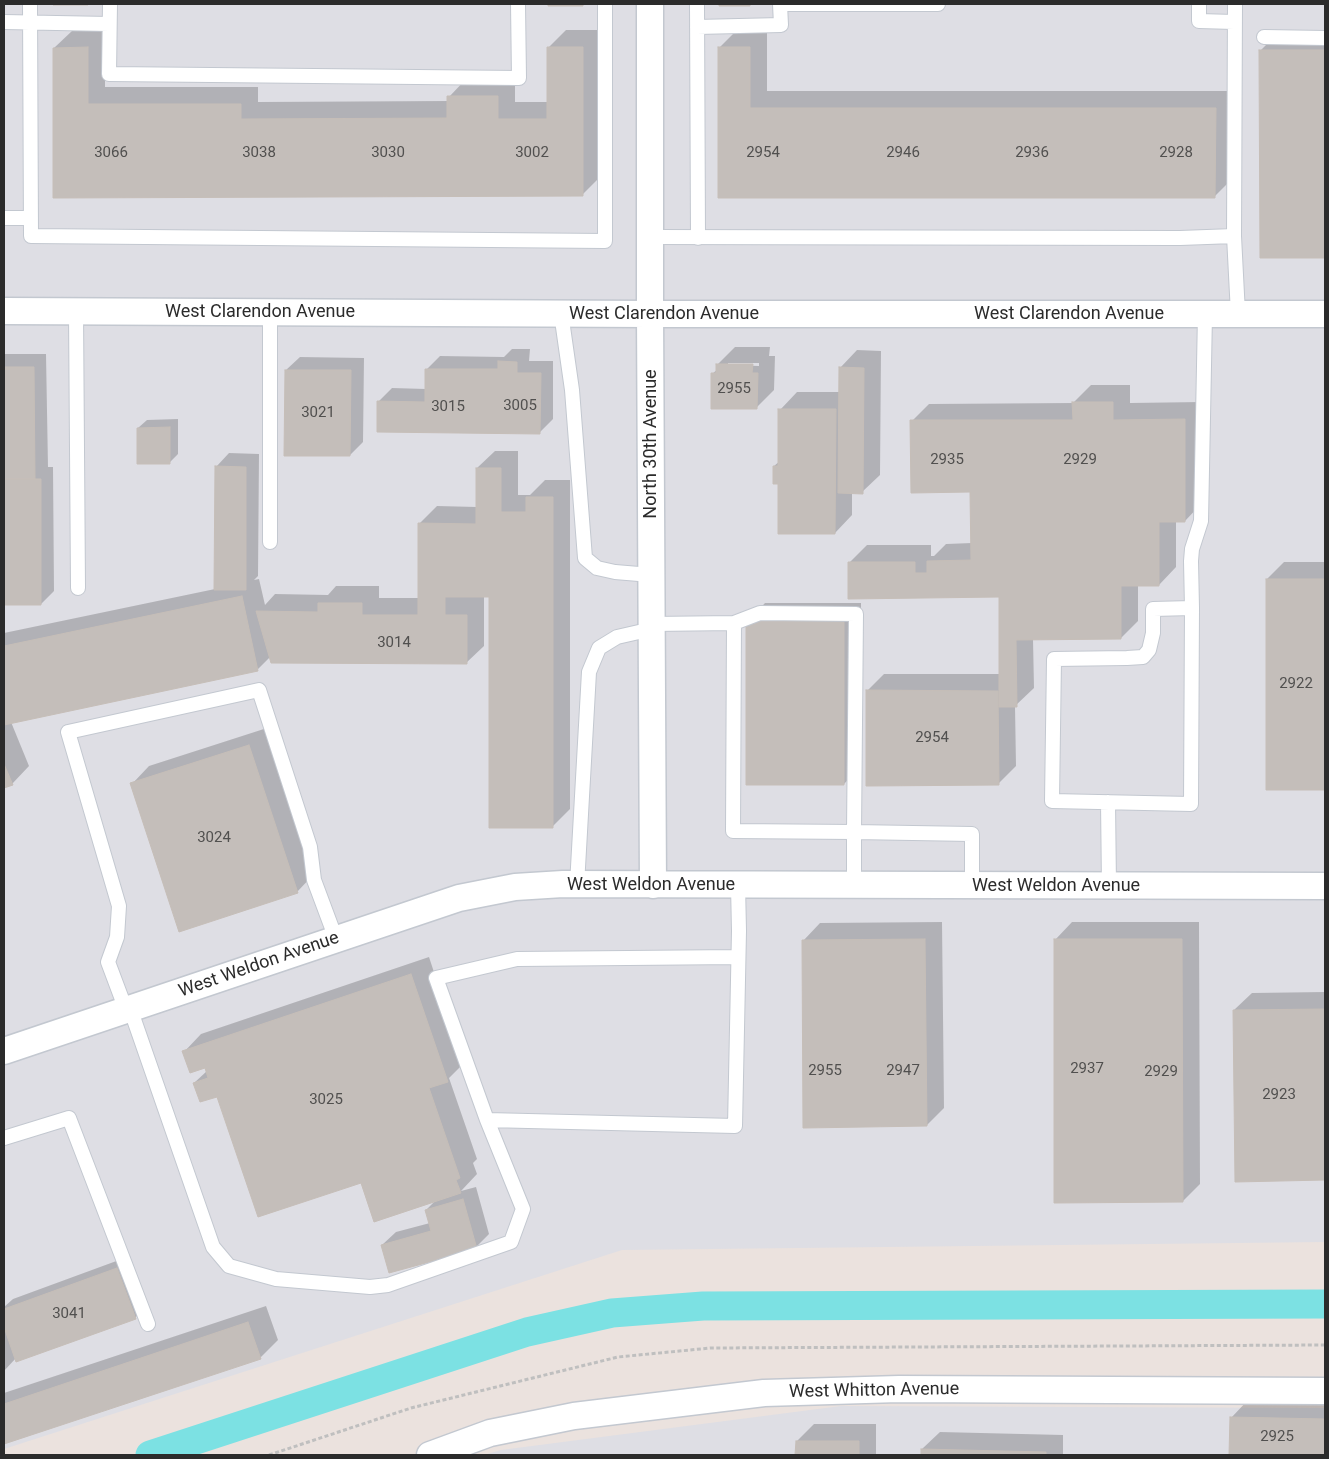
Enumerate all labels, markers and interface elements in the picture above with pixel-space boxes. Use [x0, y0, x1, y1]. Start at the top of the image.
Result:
house number: 3066 [94, 144, 128, 162]
house number: 3038 [242, 144, 276, 162]
house number: 3030 [371, 144, 405, 162]
house number: 3002 [515, 144, 549, 162]
house number: 2954 [746, 144, 780, 162]
house number: 2946 [886, 144, 920, 162]
house number: 2936 [1015, 144, 1049, 162]
house number: 2928 [1159, 144, 1193, 162]
street label: West Clarendon Avenue [165, 301, 355, 323]
street label: West Clarendon Avenue [569, 303, 759, 325]
street label: West Clarendon Avenue [974, 303, 1164, 325]
street label: North 30th Avenue [640, 369, 662, 519]
house number: 2955 [717, 380, 751, 398]
house number: 3005 [503, 397, 537, 415]
house number: 3015 [431, 398, 465, 416]
house number: 3021 [301, 404, 335, 422]
house number: 2935 [930, 451, 964, 469]
house number: 2929 [1063, 451, 1097, 469]
house number: 3014 [377, 634, 411, 652]
house number: 2922 [1279, 675, 1313, 693]
house number: 2954 [915, 729, 949, 747]
house number: 3024 [197, 829, 231, 847]
street label: West Weldon Avenue [567, 874, 735, 896]
street label: West Weldon Avenue [972, 875, 1140, 897]
street label: West Weldon Avenue [176, 927, 342, 1003]
house number: 2937 [1070, 1060, 1104, 1078]
house number: 2955 [808, 1062, 842, 1080]
house number: 2947 [886, 1062, 920, 1080]
house number: 2929 [1144, 1063, 1178, 1081]
house number: 2923 [1262, 1086, 1296, 1104]
house number: 3025 [309, 1091, 343, 1109]
house number: 3041 [52, 1305, 86, 1323]
street label: West Whitton Avenue [789, 1379, 959, 1403]
house number: 2925 [1260, 1428, 1294, 1446]

